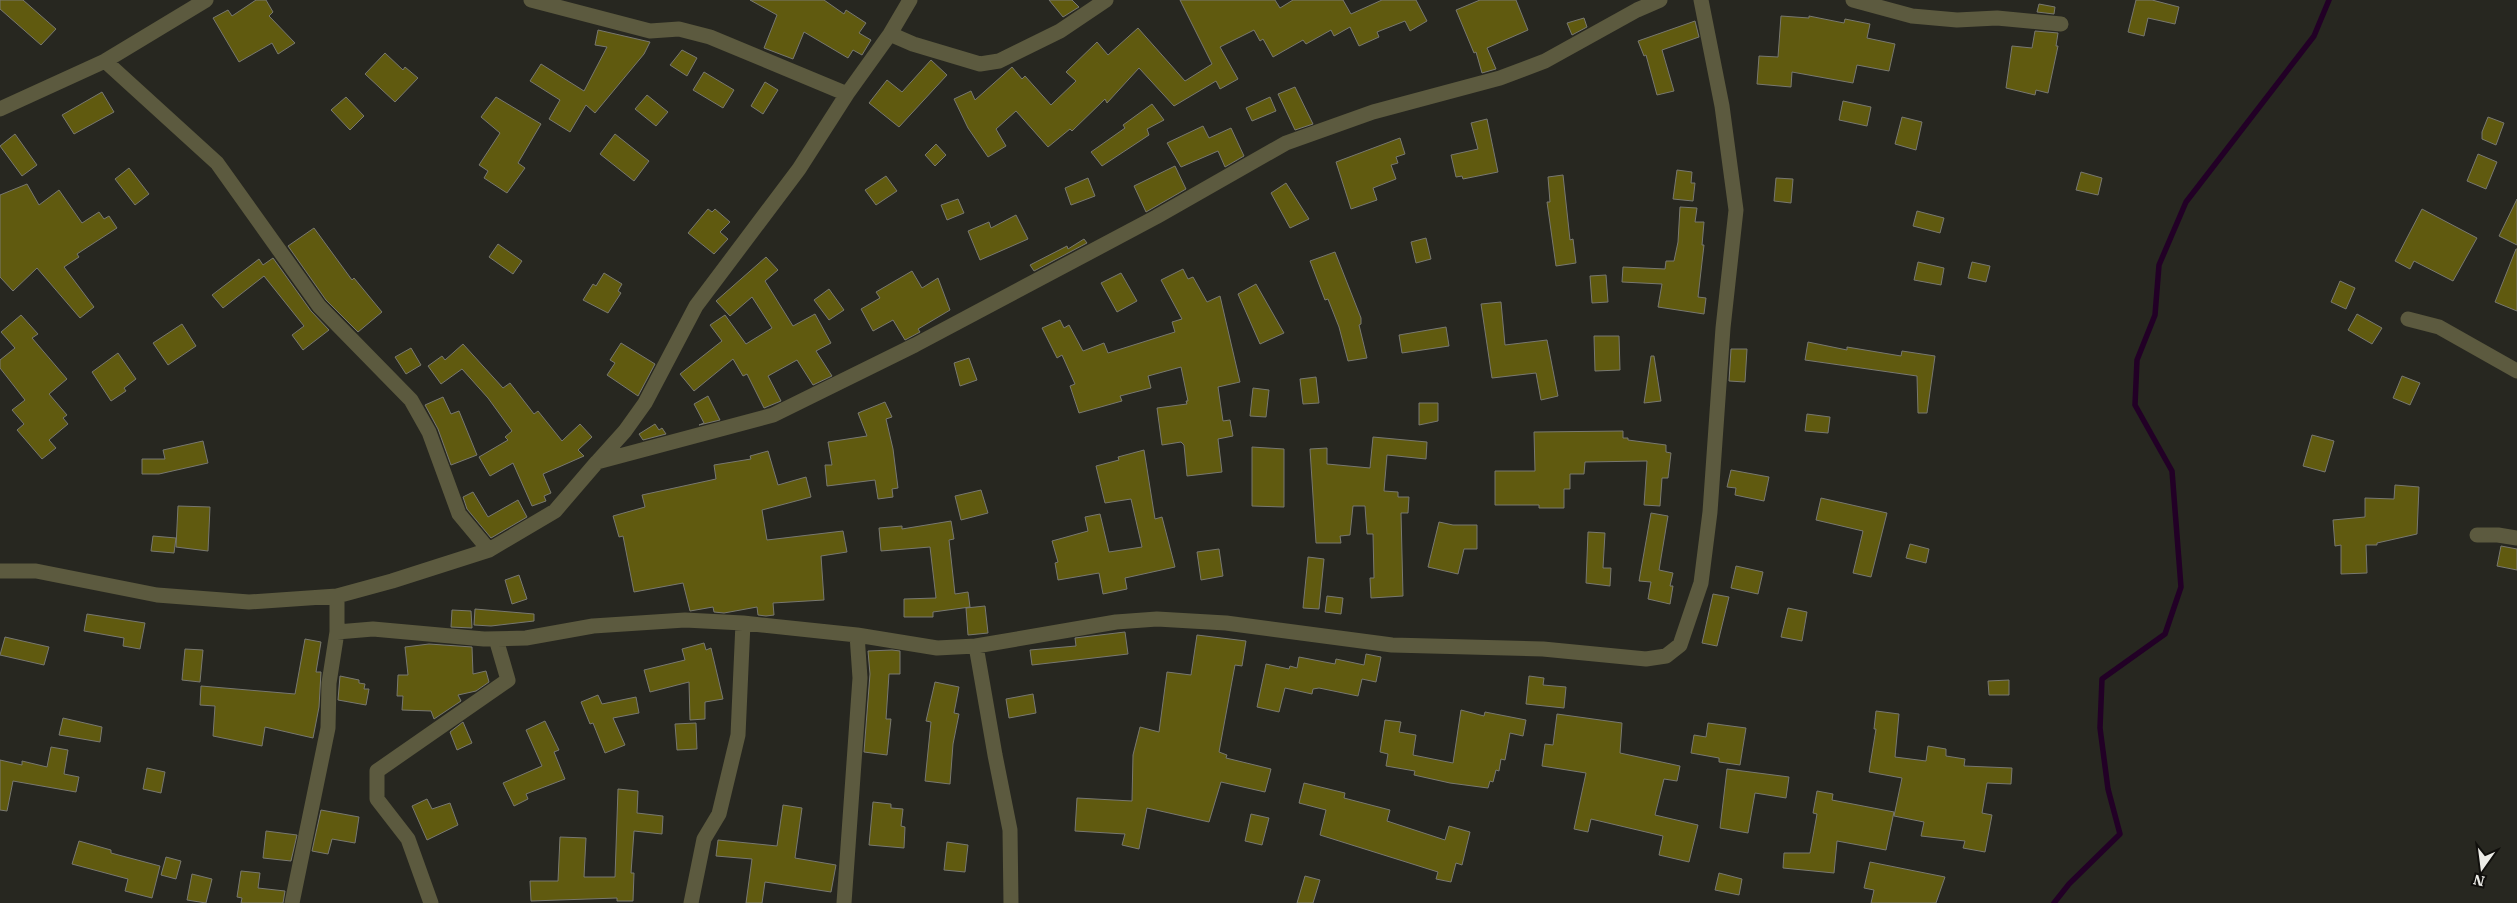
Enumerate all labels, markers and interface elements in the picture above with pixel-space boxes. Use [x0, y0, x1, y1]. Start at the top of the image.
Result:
north arrow [2457, 843, 2507, 893]
text: N [2471, 871, 2486, 891]

